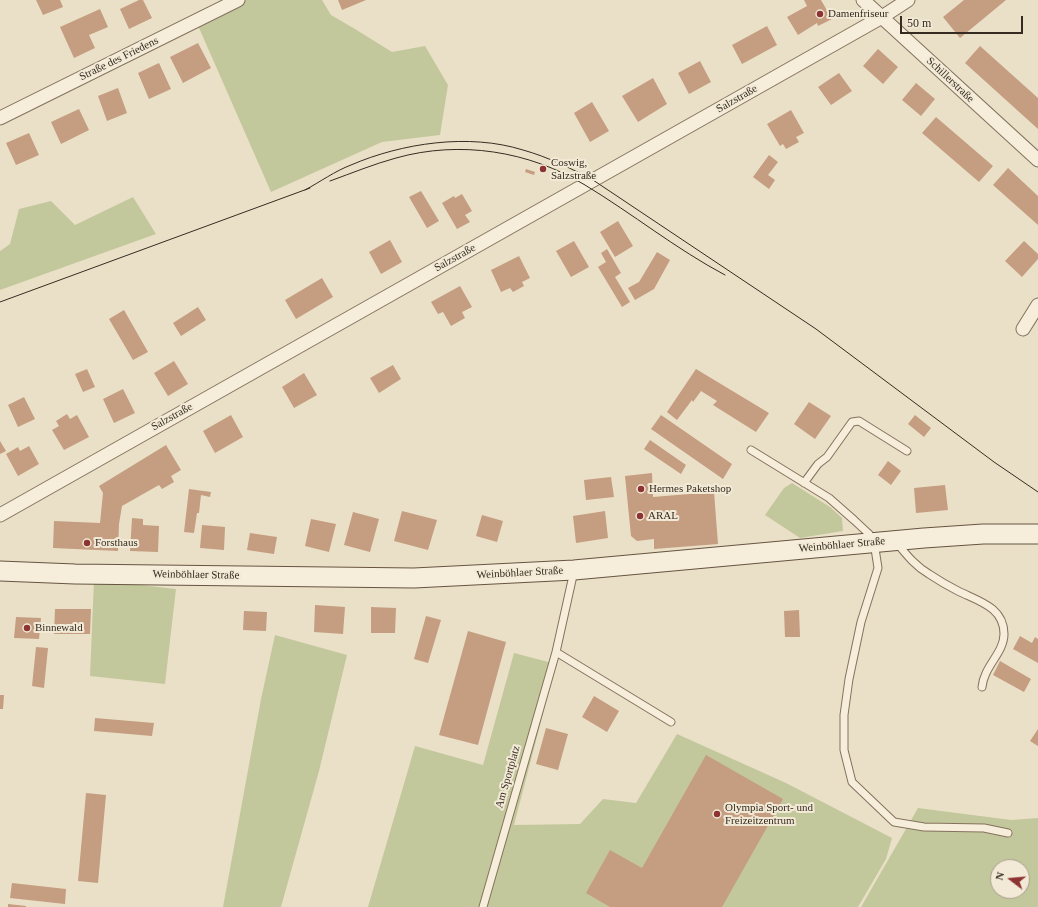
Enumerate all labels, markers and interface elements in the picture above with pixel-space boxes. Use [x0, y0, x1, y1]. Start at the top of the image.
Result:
place label: Damenfriseur [828, 7, 888, 21]
scale bar [902, 8, 1025, 34]
marker: Damenfriseur [815, 9, 825, 19]
text: 50 m [907, 16, 931, 30]
street label: Straße des Friedens [77, 34, 161, 84]
street label: Schillerstraße [923, 55, 977, 105]
street label: Salzstraße [714, 82, 760, 116]
place label: Coswig, Salzstraße [551, 156, 596, 182]
marker: Coswig, Salzstraße [538, 164, 548, 174]
street label: Salzstraße [432, 241, 478, 275]
street label: Salzstraße [149, 400, 195, 434]
place label: Hermes Paketshop [649, 482, 731, 496]
marker: Hermes Paketshop [636, 484, 646, 494]
place label: ARAL [648, 509, 678, 523]
marker: ARAL [635, 511, 645, 521]
street label: Weinböhlaer Straße [798, 535, 886, 555]
place label: Forsthaus [95, 536, 138, 550]
marker: Forsthaus [82, 538, 92, 548]
street label: Weinböhlaer Straße [476, 564, 564, 582]
street label: Weinböhlaer Straße [153, 568, 239, 582]
place label: Binnewald [35, 621, 83, 635]
marker: Binnewald [22, 623, 32, 633]
street label: Am Sportplatz [493, 744, 523, 810]
place label: Olympia Sport- und Freizeitzentrum [725, 801, 813, 827]
marker: Olympia Sport- und Freizeitzentrum [712, 809, 722, 819]
north arrow [990, 859, 1030, 899]
text: N [993, 870, 1006, 881]

